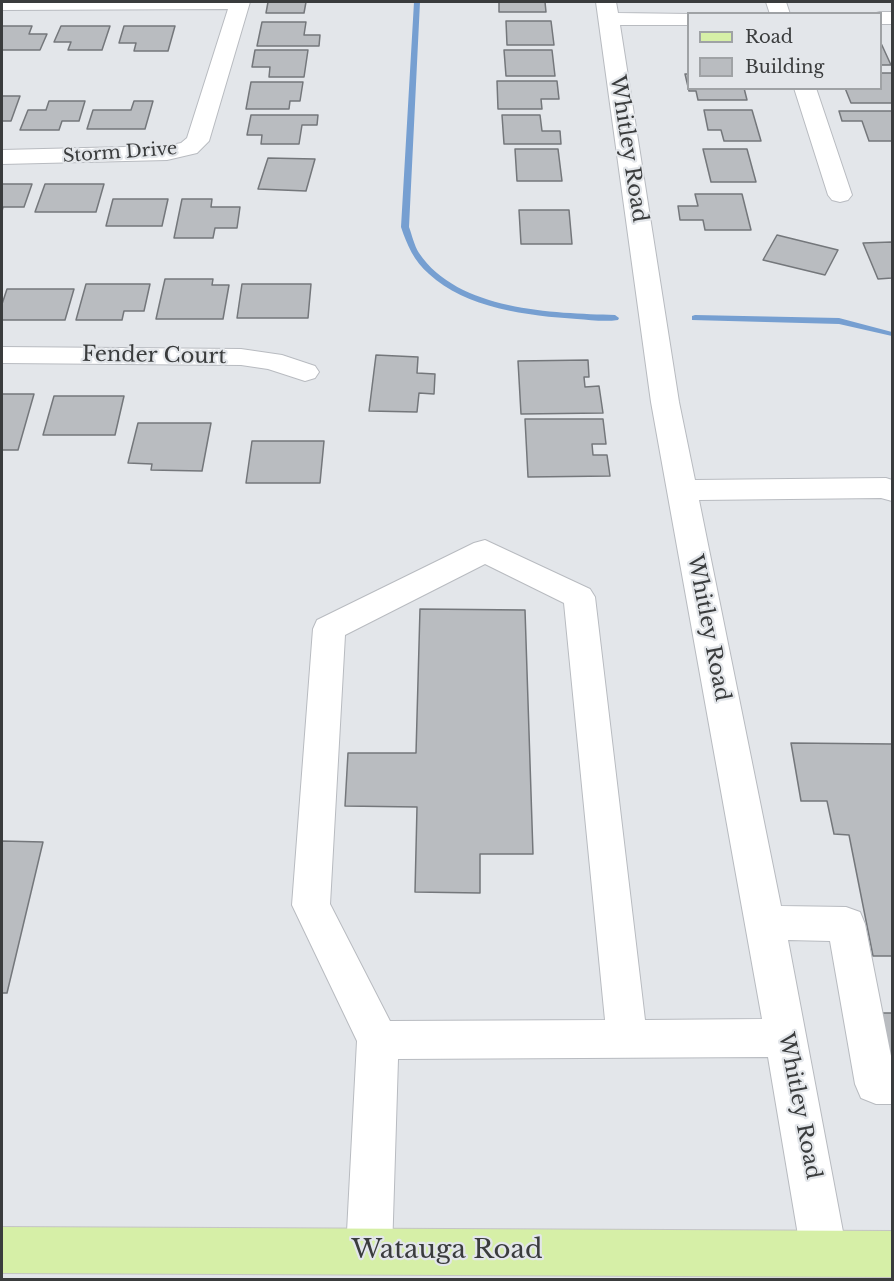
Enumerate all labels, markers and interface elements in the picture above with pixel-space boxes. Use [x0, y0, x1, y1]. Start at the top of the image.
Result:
legend [687, 12, 882, 90]
text: Road [745, 26, 793, 48]
text: Building [745, 56, 824, 78]
street label: Whitley Road [604, 74, 652, 224]
street label: Storm Drive [62, 138, 178, 168]
street label: Fender Court [82, 342, 226, 370]
street label: Whitley Road [681, 553, 735, 703]
street label: Whitley Road [772, 1031, 826, 1181]
street label: Watauga Road [352, 1235, 542, 1267]

